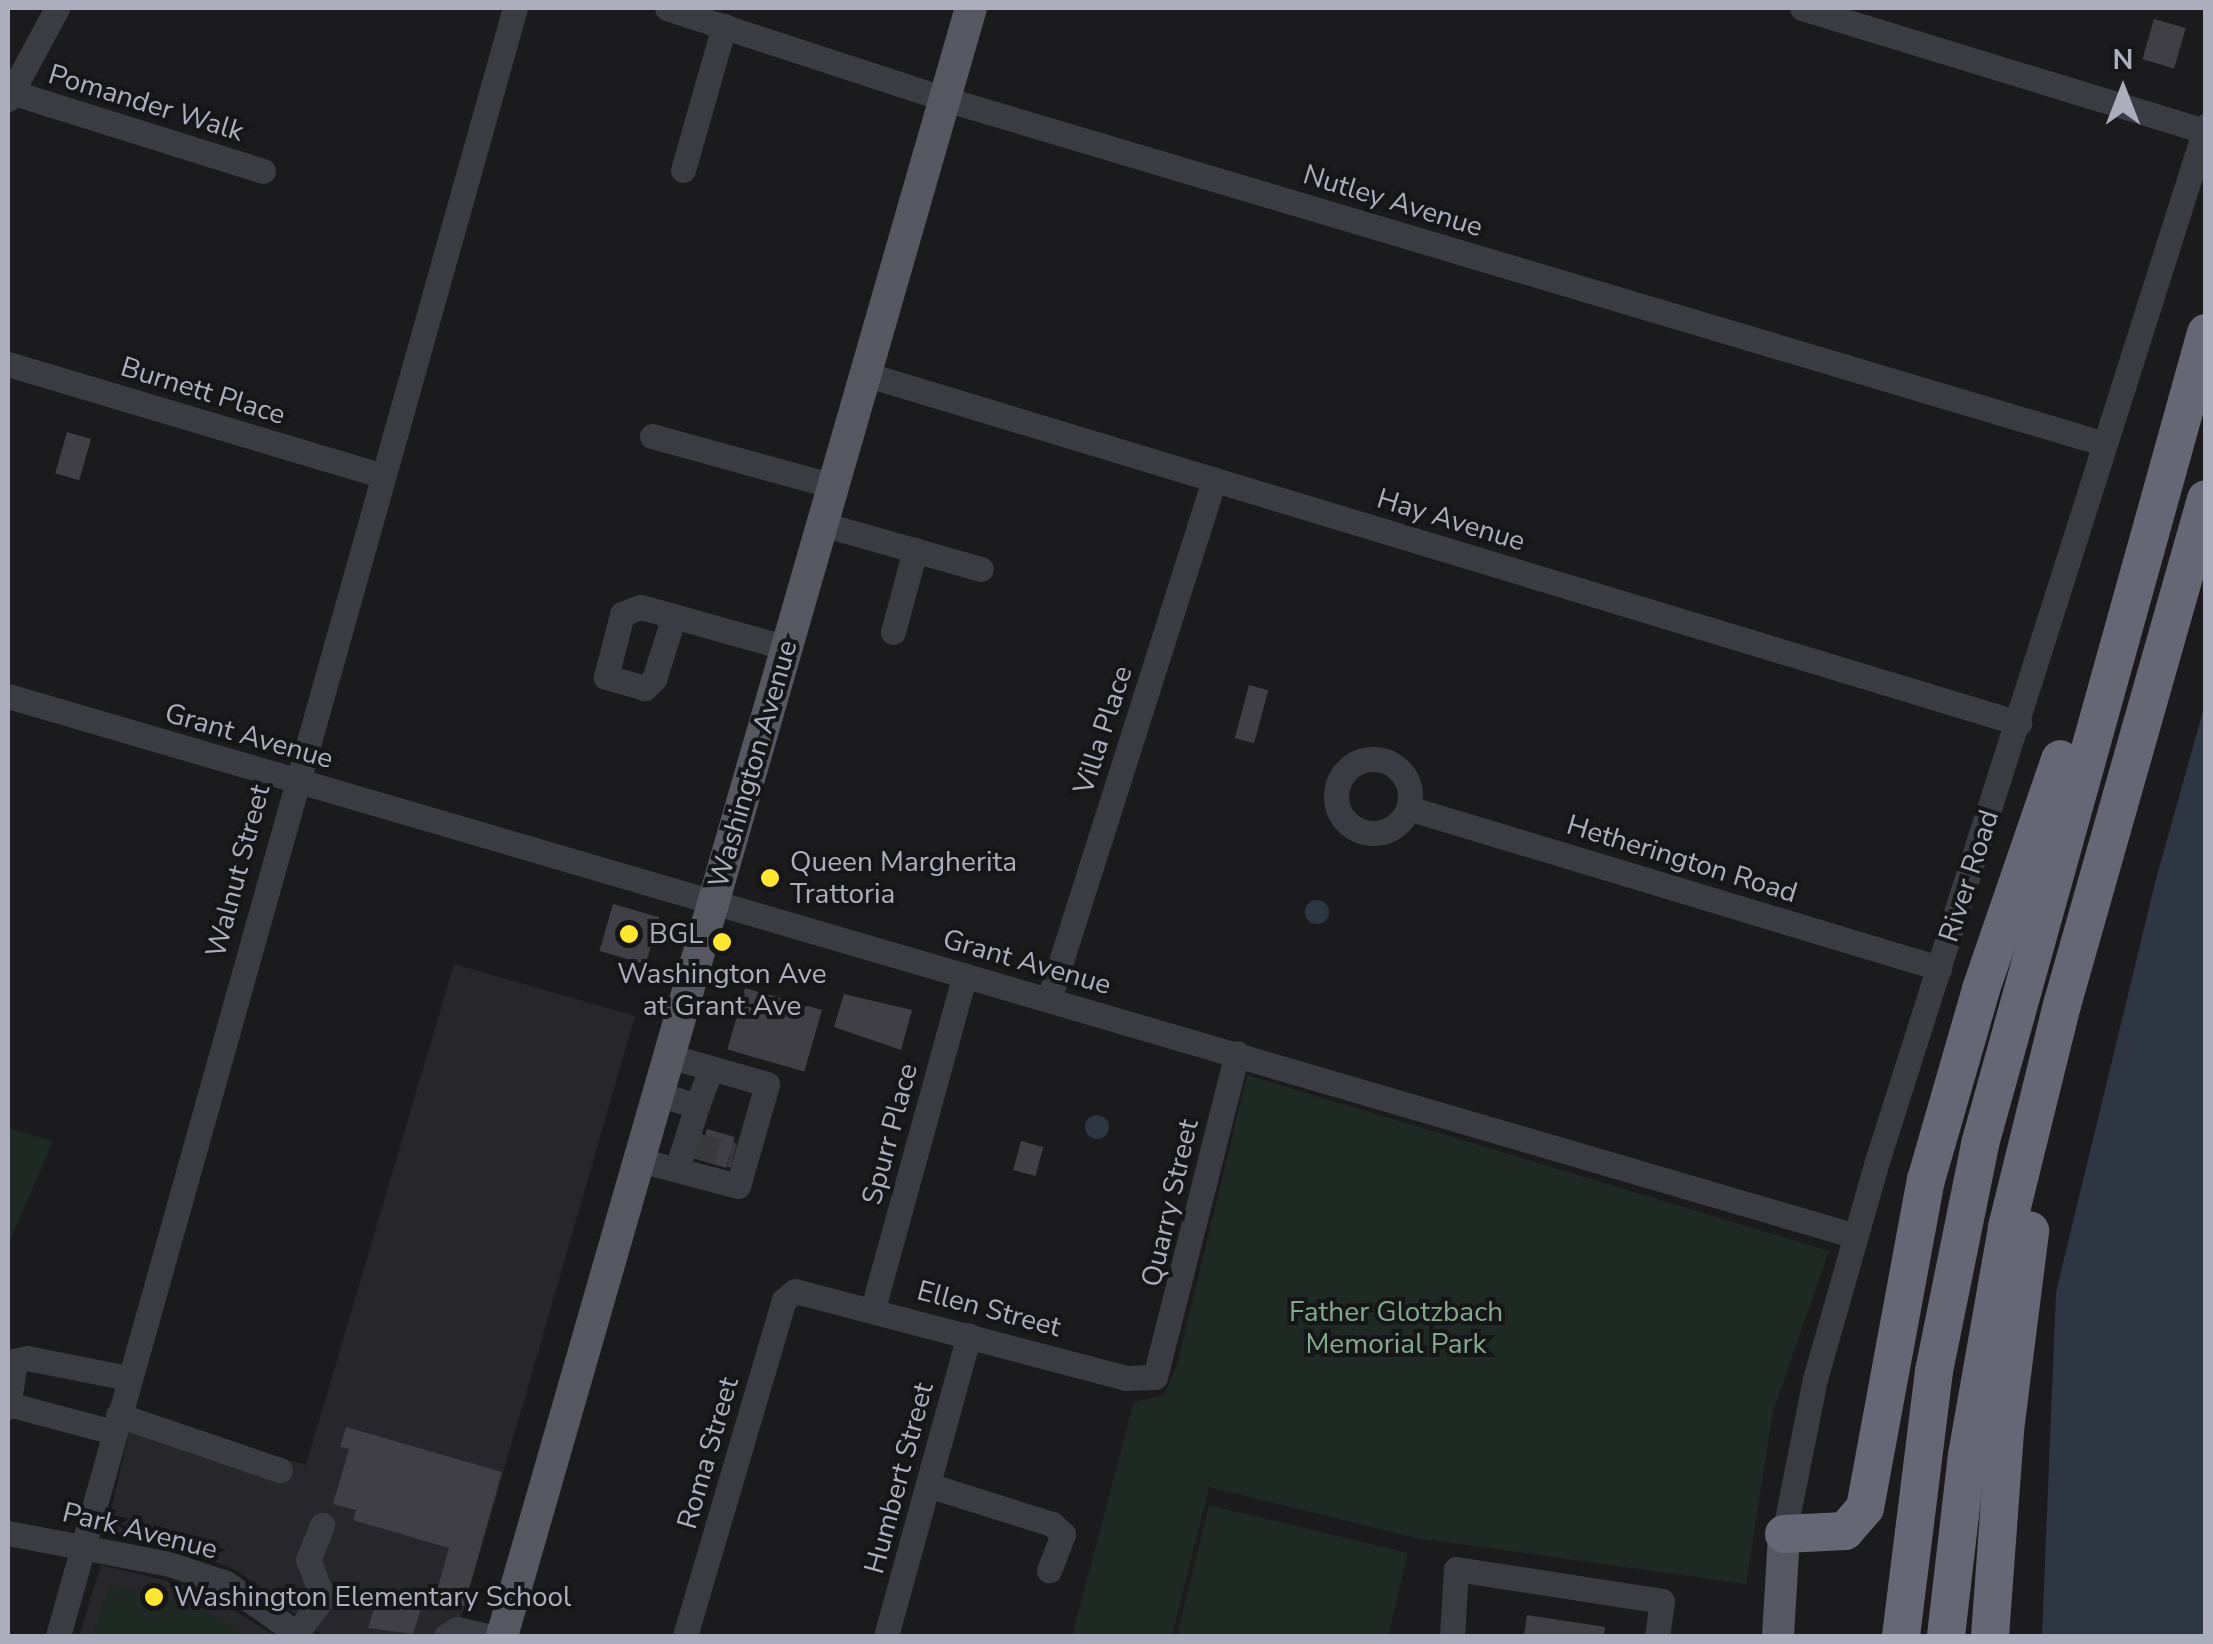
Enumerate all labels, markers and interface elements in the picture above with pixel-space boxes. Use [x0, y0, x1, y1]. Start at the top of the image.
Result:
north arrow [2073, 40, 2173, 140]
text: N [2113, 41, 2133, 79]
street label: Pomander Walk [44, 57, 248, 149]
street label: Nutley Avenue [1299, 158, 1487, 244]
street label: Burnett Place [117, 350, 289, 432]
street label: Hay Avenue [1373, 482, 1529, 558]
street label: Washington Avenue [702, 636, 804, 892]
street label: Villa Place [1066, 662, 1140, 798]
street label: Grant Avenue [161, 696, 337, 776]
street label: Walnut Street [199, 781, 277, 961]
street label: River Road [1932, 806, 2006, 946]
street label: Hetherington Road [1563, 808, 1801, 910]
place label: Queen Margherita Trattoria [790, 845, 1017, 911]
marker: Queen Margherita Trattoria [759, 867, 781, 889]
place label: BGL [649, 917, 703, 951]
street label: Grant Avenue [939, 922, 1115, 1002]
marker: BGL [618, 923, 640, 945]
marker: Washington Ave at Grant Ave [711, 931, 733, 953]
place label: Washington Ave at Grant Ave [617, 957, 827, 1023]
street label: Spurr Place [855, 1060, 925, 1208]
street label: Quarry Street [1134, 1116, 1206, 1290]
street label: Ellen Street [914, 1274, 1064, 1344]
park label: Father Glotzbach Memorial Park [1289, 1295, 1503, 1361]
street label: Roma Street [670, 1373, 746, 1533]
street label: Humbert Street [857, 1379, 941, 1577]
street label: Park Avenue [59, 1496, 221, 1566]
place label: Washington Elementary School [174, 1580, 571, 1614]
marker: Washington Elementary School [143, 1586, 165, 1608]

